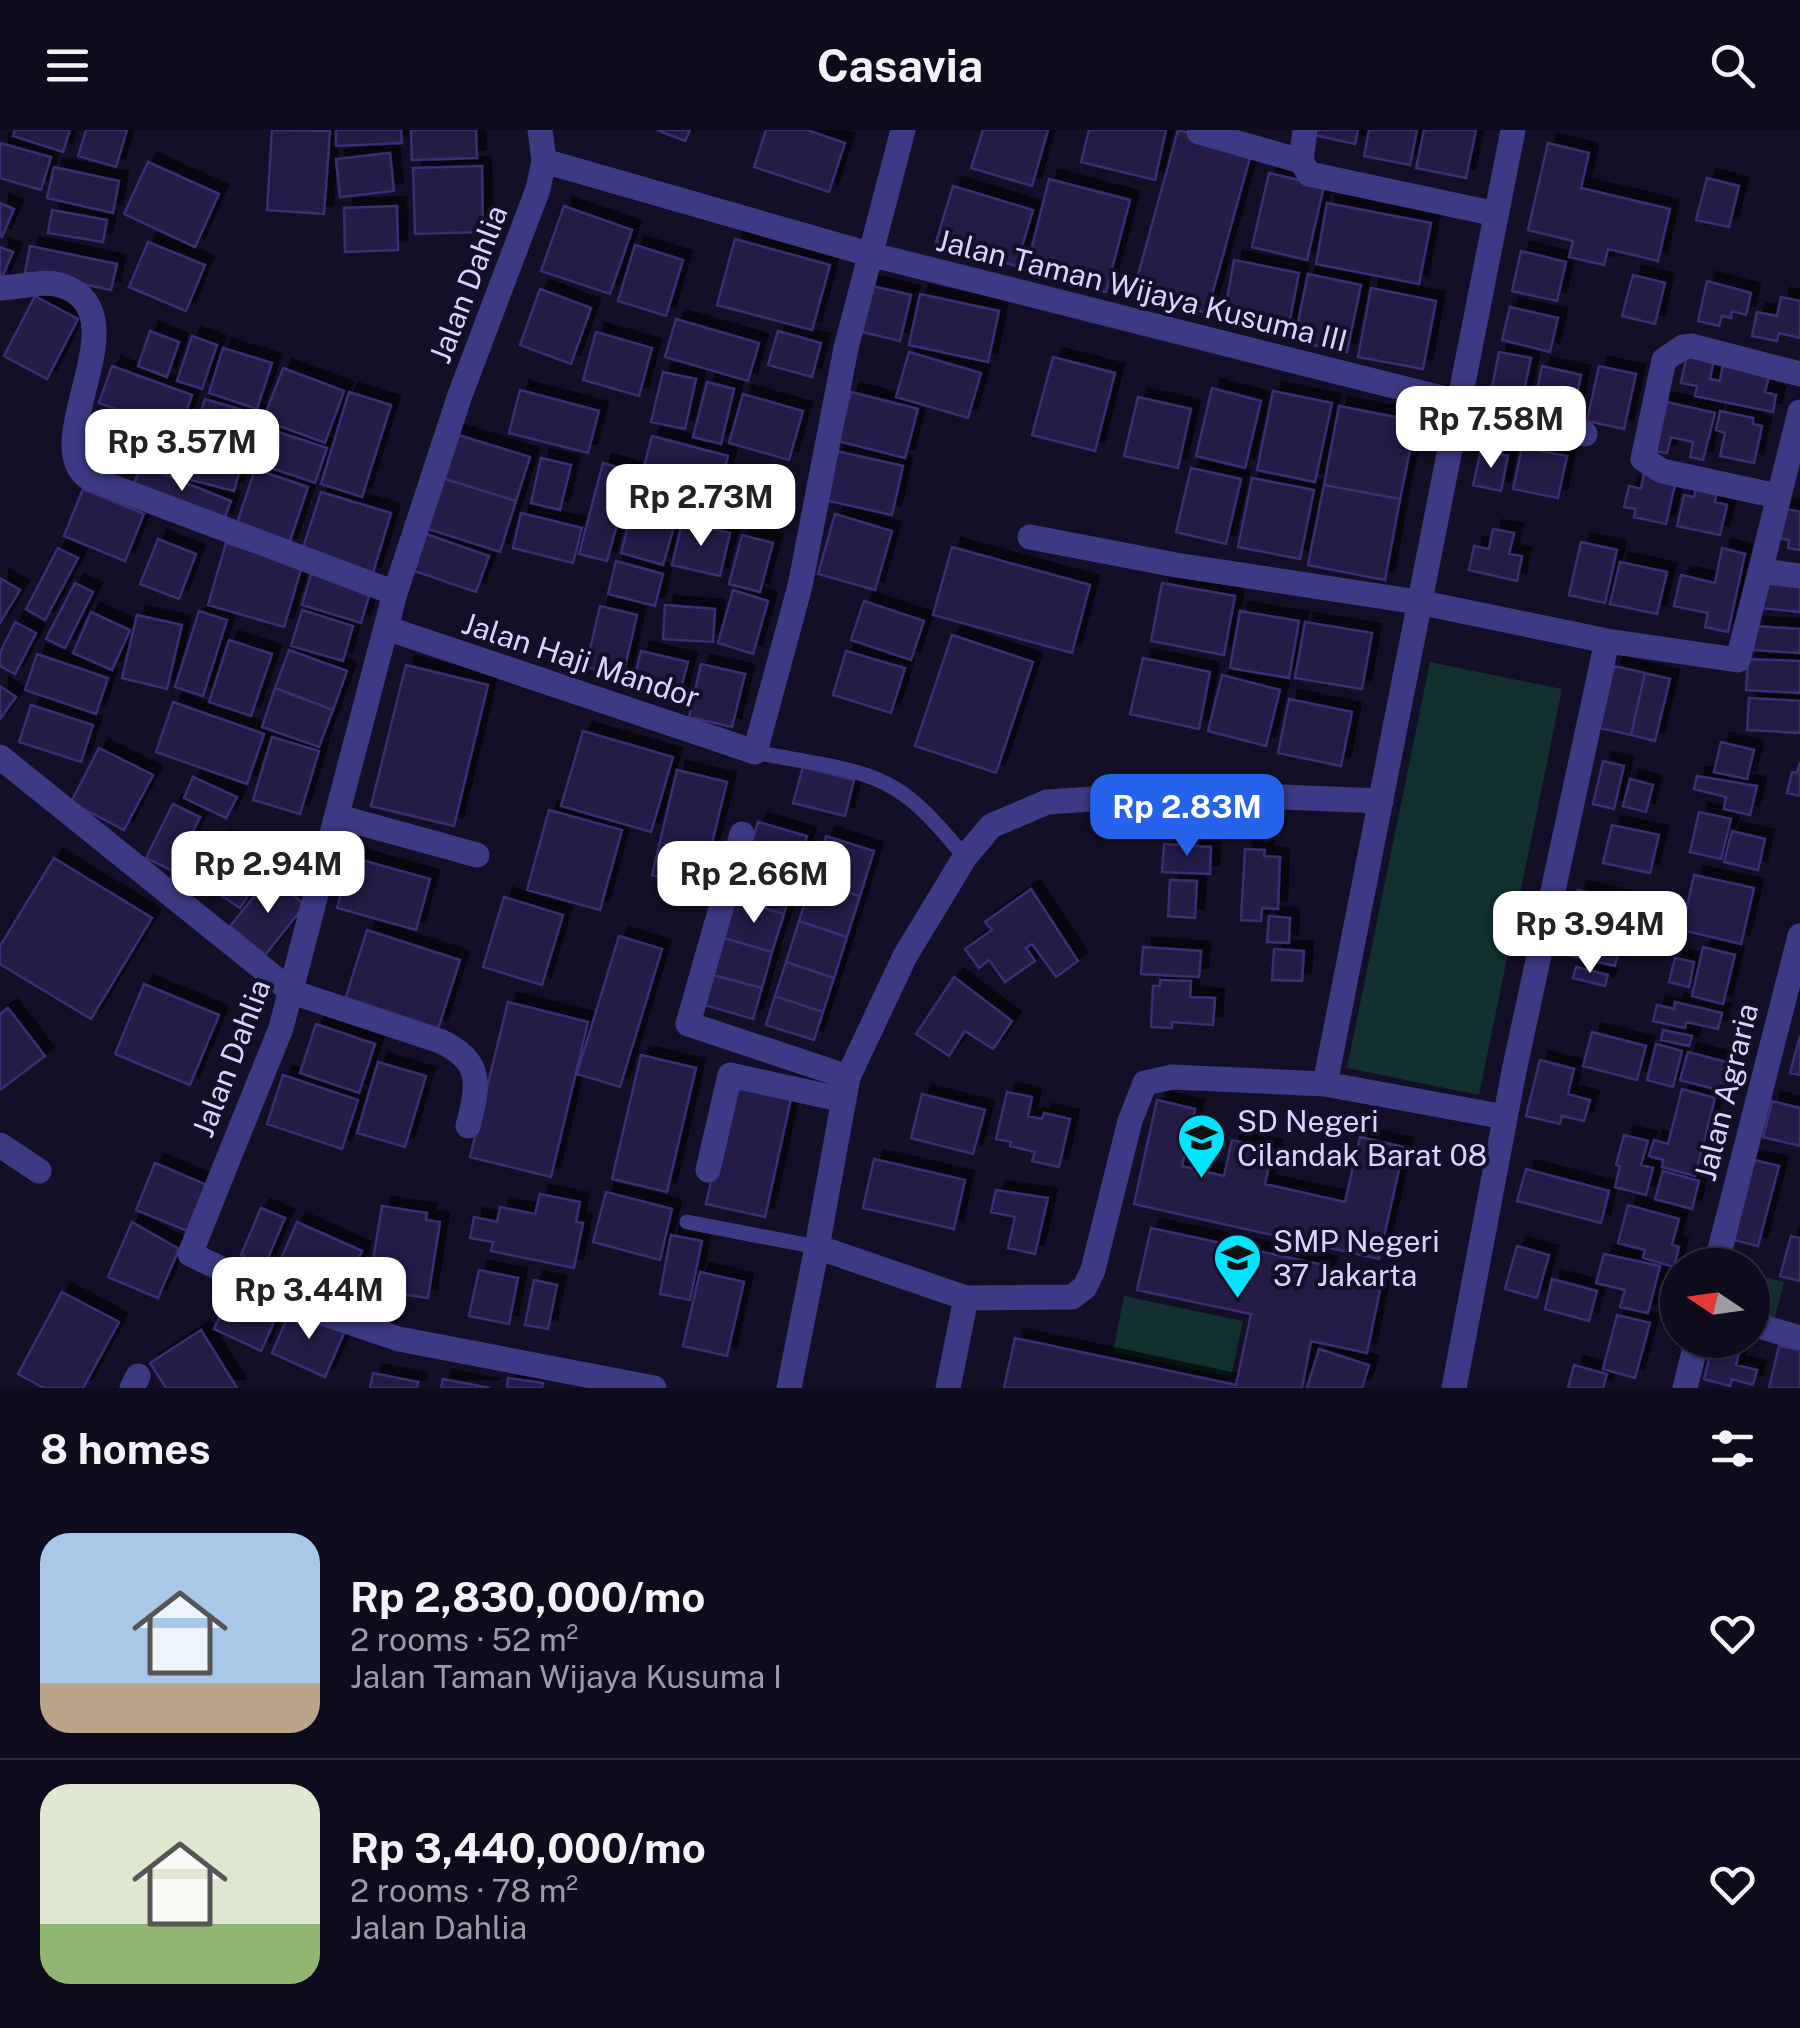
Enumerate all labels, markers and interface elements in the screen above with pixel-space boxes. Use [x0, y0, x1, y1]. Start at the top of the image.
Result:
icon: menu [40, 38, 95, 93]
icon: search [1705, 38, 1760, 93]
text: Casavia [817, 39, 983, 92]
street label: Jalan Dahlia [421, 200, 515, 368]
street label: Jalan Taman Wijaya Kusuma III [933, 221, 1351, 359]
pin: Rp 7.58M [1388, 386, 1594, 471]
text: Rp 7.58M [1418, 400, 1564, 437]
pin: Rp 3.57M [79, 409, 285, 494]
text: Rp 3.57M [107, 423, 257, 460]
pin: Rp 2.73M [598, 464, 804, 549]
text: Rp 2.73M [628, 478, 774, 515]
street label: Jalan Haji Mandor [458, 605, 704, 715]
pin: Rp 2.83M [1084, 774, 1290, 859]
text: Rp 2.83M [1112, 788, 1262, 825]
pin: Rp 2.94M [165, 831, 371, 916]
pin: Rp 2.66M [651, 841, 857, 926]
text: Rp 2.94M [194, 845, 343, 882]
text: Rp 2.66M [679, 855, 829, 892]
pin: Rp 3.94M [1487, 891, 1693, 976]
text: Rp 3.94M [1515, 905, 1665, 942]
street label: Jalan Dahlia [184, 974, 278, 1142]
street label: Jalan Agraria [1687, 1000, 1765, 1184]
place label: SD Negeri Cilandak Barat 08 [1237, 1103, 1487, 1173]
school or university icon: SD Negeri Cilandak Barat 08 [1176, 1112, 1228, 1180]
place label: SMP Negeri 37 Jakarta [1273, 1223, 1440, 1293]
school or university icon: SMP Negeri 37 Jakarta [1212, 1232, 1264, 1300]
north arrow [1660, 1248, 1770, 1358]
map controls [1660, 1248, 1770, 1358]
pin: Rp 3.44M [206, 1257, 412, 1342]
text: Rp 3.44M [234, 1271, 384, 1308]
icon: filters [1705, 1421, 1760, 1476]
text: 8 homes [40, 1424, 211, 1473]
text: Rp 2,830,000/mo [350, 1572, 706, 1621]
icon: home [120, 1573, 240, 1693]
icon: heart [1705, 1606, 1760, 1661]
text: 2 rooms · 52 m² [350, 1621, 578, 1658]
text: Jalan Taman Wijaya Kusuma I [350, 1658, 782, 1695]
text: Rp 3,440,000/mo [350, 1823, 706, 1872]
icon: home [120, 1824, 240, 1944]
icon: heart [1705, 1857, 1760, 1912]
text: 2 rooms · 78 m² [350, 1872, 578, 1909]
text: Jalan Dahlia [350, 1909, 527, 1946]

